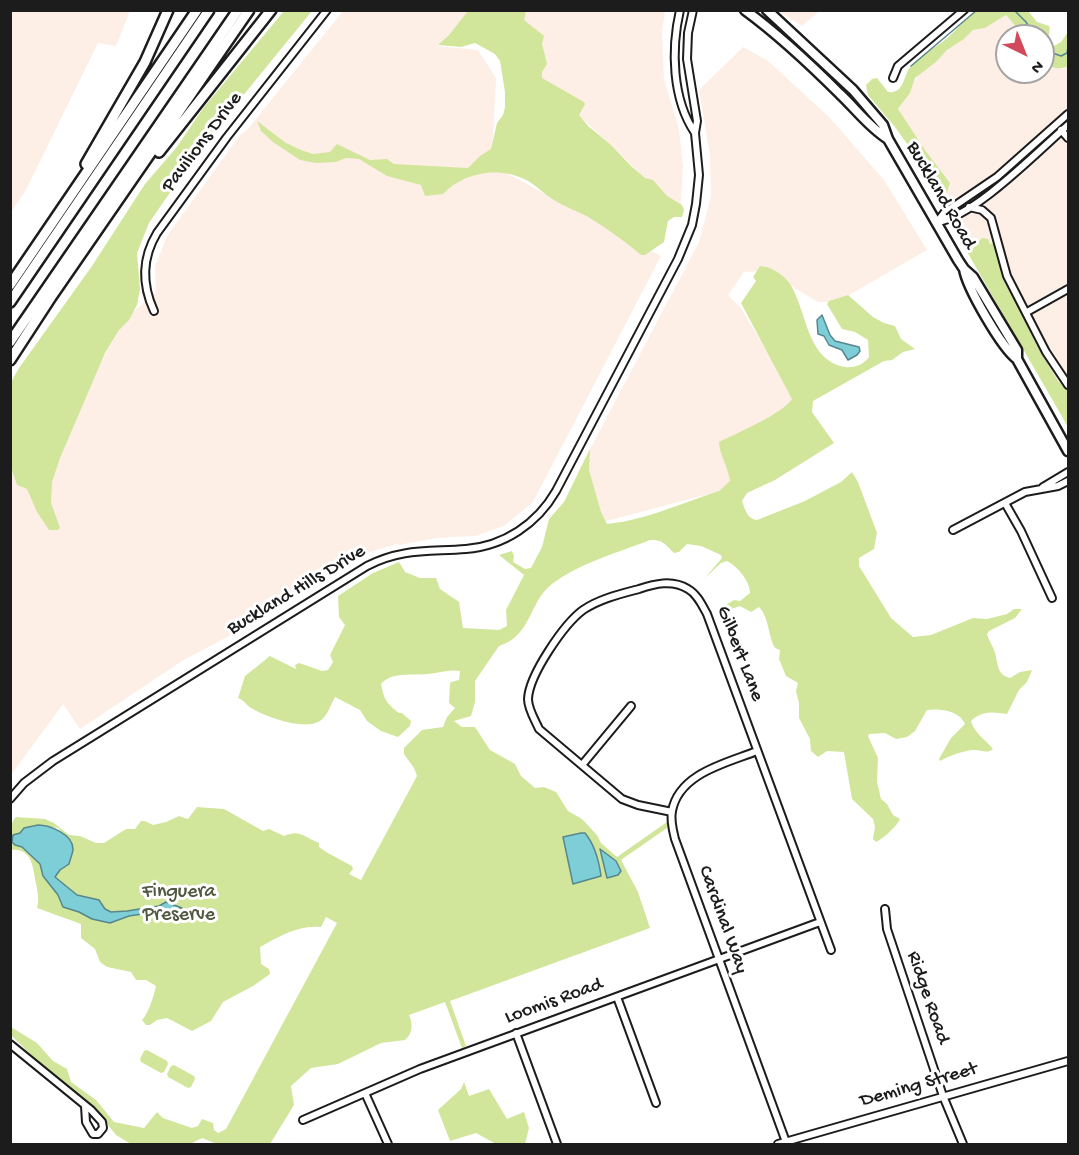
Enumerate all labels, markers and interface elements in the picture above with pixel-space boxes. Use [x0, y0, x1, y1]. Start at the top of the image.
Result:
north arrow [995, 24, 1055, 84]
text: N [1026, 56, 1047, 77]
street label: Pavilions Drive [157, 88, 249, 198]
street label: Buckland Road [899, 138, 981, 254]
street label: Buckland Hills Drive [224, 540, 370, 642]
street label: Gilbert Lane [710, 603, 768, 705]
street label: Cardinal Way [691, 863, 753, 977]
park label: Finguera Preserve [142, 881, 216, 928]
street label: Ridge Road [900, 948, 954, 1048]
street label: Loomis Road [502, 973, 606, 1031]
street label: Deming Street [858, 1058, 980, 1114]

